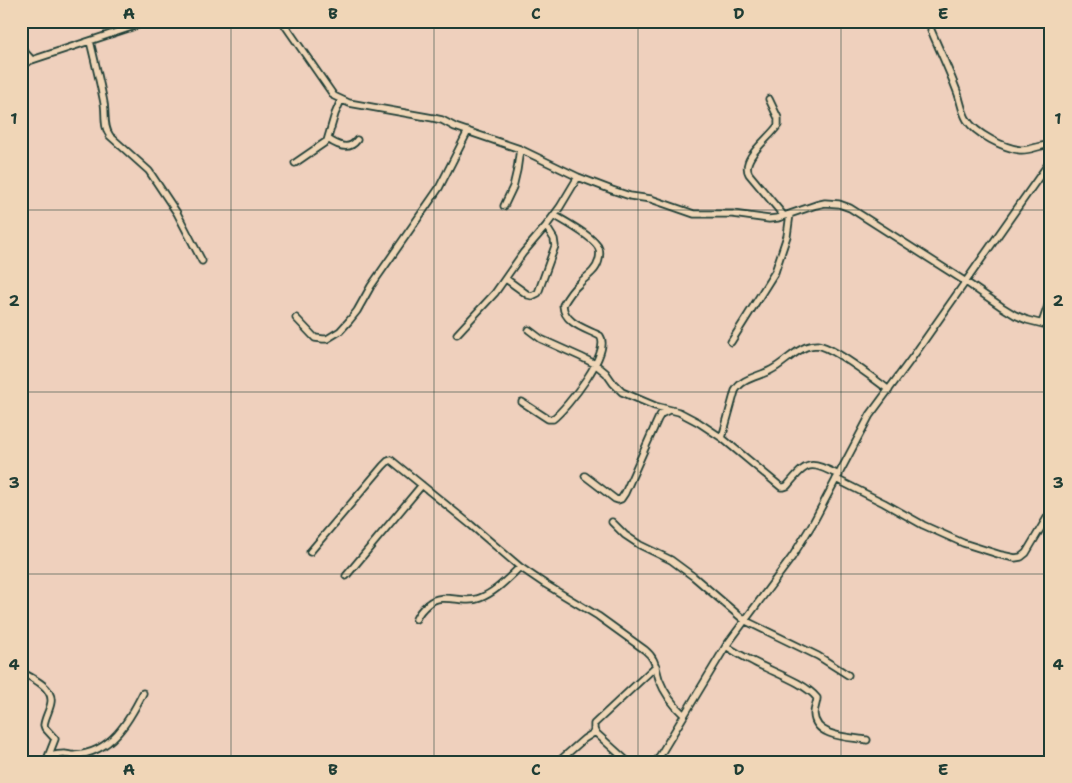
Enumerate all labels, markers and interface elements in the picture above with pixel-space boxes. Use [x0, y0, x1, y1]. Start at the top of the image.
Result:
text: A [123, 3, 135, 24]
text: B [328, 3, 338, 24]
text: C [531, 3, 541, 24]
text: D [733, 3, 745, 24]
text: E [938, 3, 948, 24]
text: 1 [10, 108, 18, 129]
text: 1 [1054, 108, 1062, 129]
text: 2 [8, 290, 20, 311]
text: 2 [1052, 290, 1064, 311]
text: 3 [8, 472, 20, 493]
text: 3 [1052, 472, 1064, 493]
text: 4 [8, 654, 20, 675]
text: 4 [1052, 654, 1064, 675]
text: A [123, 759, 135, 780]
text: B [328, 759, 338, 780]
text: C [531, 759, 541, 780]
text: D [733, 759, 745, 780]
text: E [938, 759, 948, 780]

